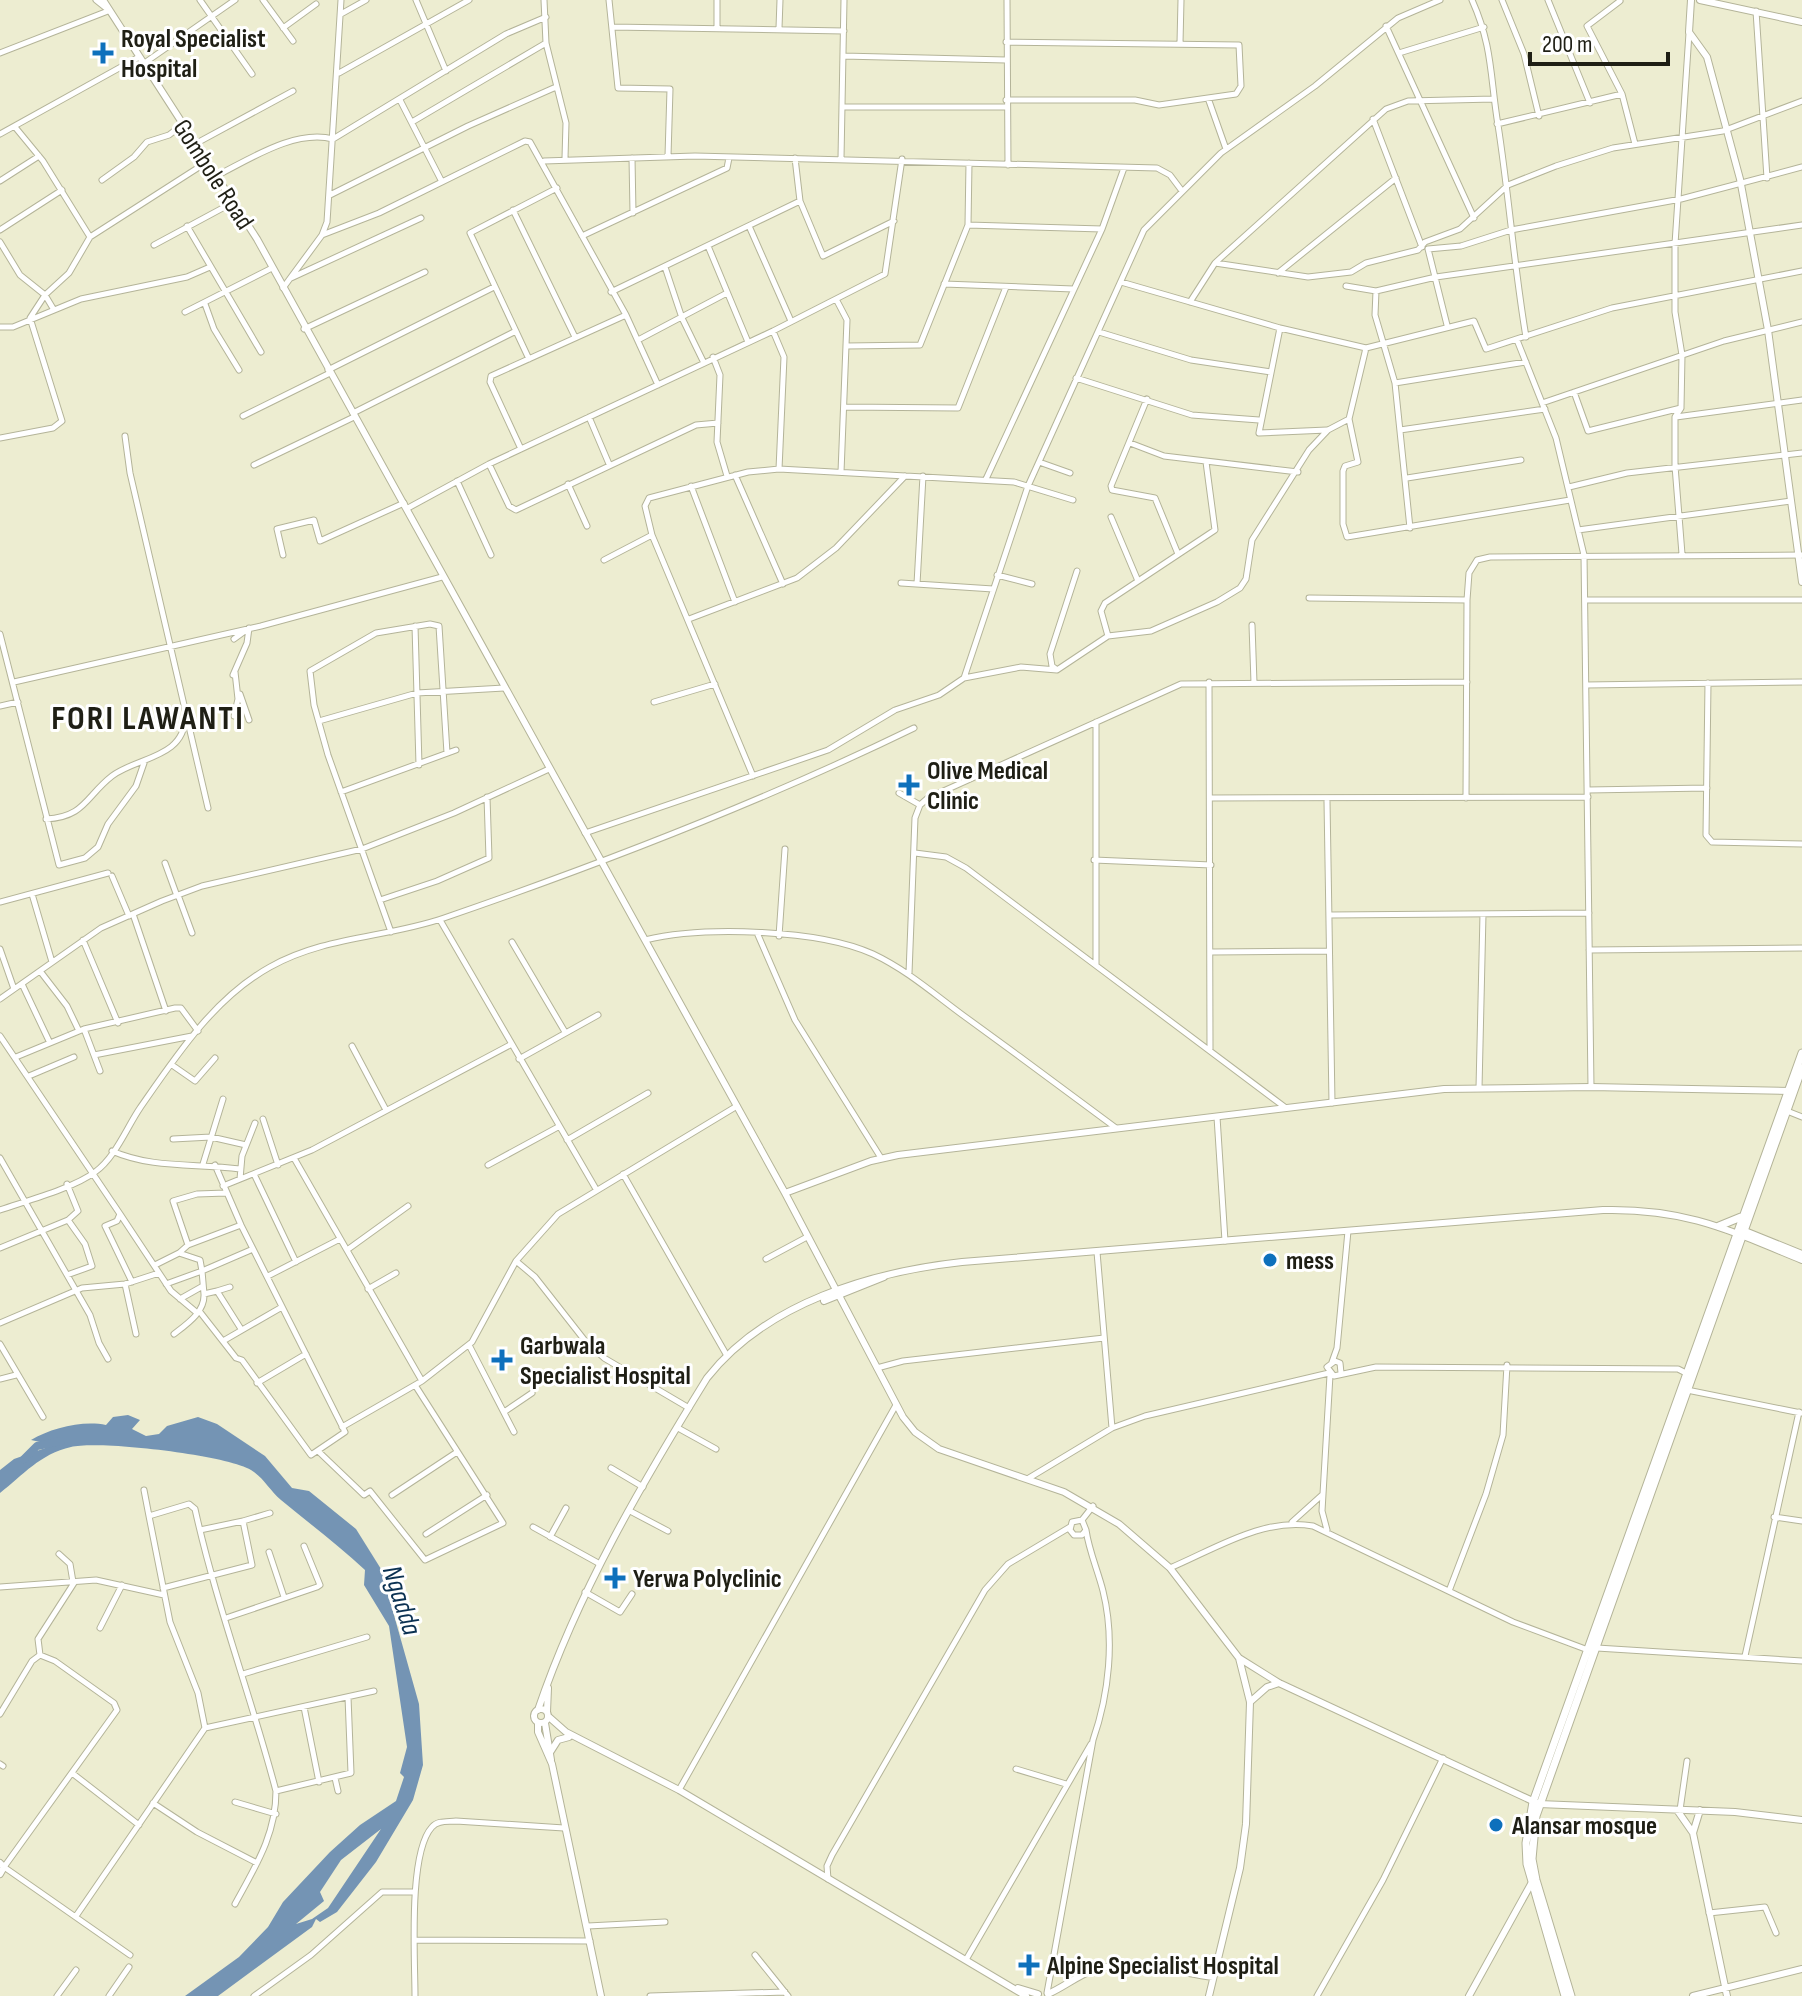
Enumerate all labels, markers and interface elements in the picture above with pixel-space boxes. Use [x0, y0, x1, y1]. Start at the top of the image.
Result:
scale bar [1530, 16, 1668, 66]
place label: Royal Specialist Hospital [121, 24, 266, 85]
text: 200 m [1542, 30, 1593, 59]
marker: Royal Specialist Hospital [92, 42, 114, 64]
street label: Gombole Road [166, 114, 260, 236]
district label: FORI LAWANTI [51, 698, 245, 739]
place label: Olive Medical Clinic [927, 756, 1048, 817]
marker: Olive Medical Clinic [898, 774, 920, 796]
place label: mess [1286, 1246, 1334, 1277]
marker: mess [1261, 1251, 1279, 1269]
place label: Garbwala Specialist Hospital [520, 1331, 691, 1392]
marker: Garbwala Specialist Hospital [491, 1349, 513, 1371]
water label: Ngadda [375, 1562, 428, 1640]
place label: Yerwa Polyclinic [633, 1564, 782, 1595]
marker: Yerwa Polyclinic [604, 1567, 626, 1589]
place label: Alansar mosque [1511, 1811, 1657, 1842]
marker: Alansar mosque [1487, 1816, 1505, 1834]
place label: Alpine Specialist Hospital [1046, 1951, 1279, 1982]
marker: Alpine Specialist Hospital [1018, 1954, 1040, 1976]

